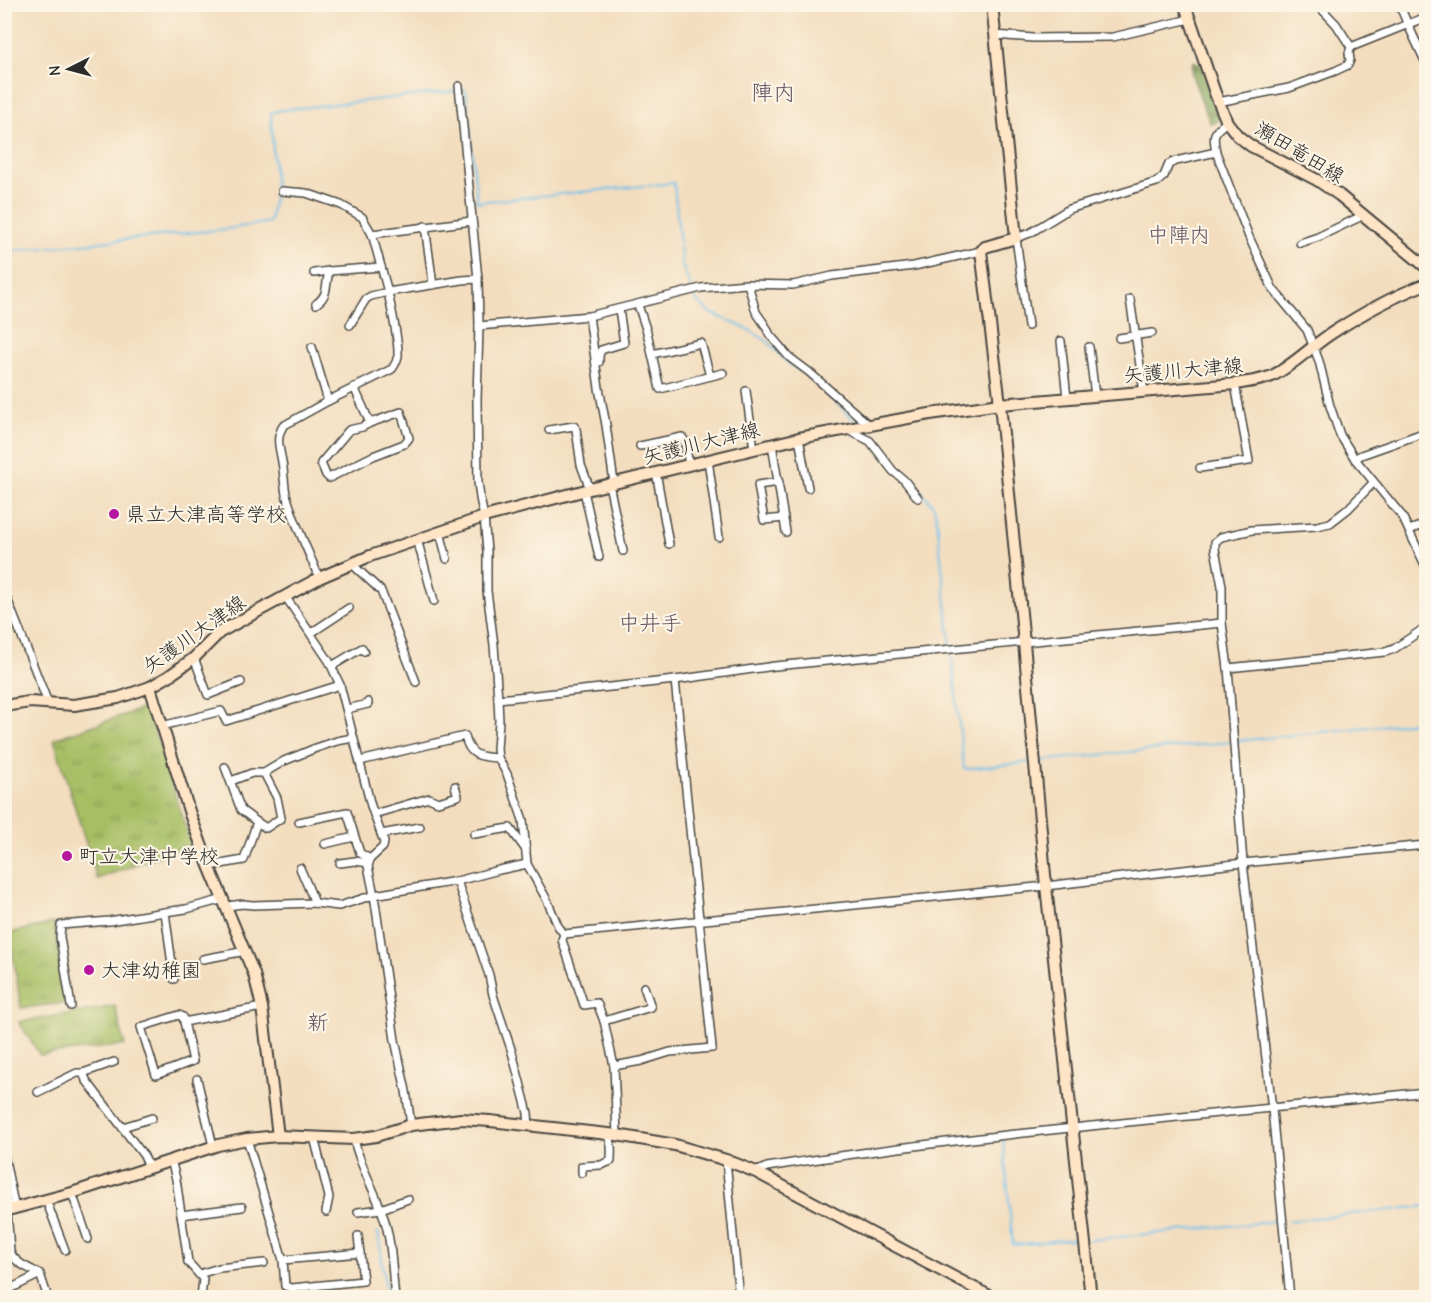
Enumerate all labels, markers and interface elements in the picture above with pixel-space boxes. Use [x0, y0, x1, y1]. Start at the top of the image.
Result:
north arrow [39, 39, 99, 99]
text: N [46, 64, 65, 77]
district label: 陣内 [751, 80, 795, 106]
street label: 瀬田竜田線 [1251, 117, 1349, 188]
district label: 中陣内 [1148, 223, 1211, 247]
street label: 矢護川大津線 [1122, 354, 1244, 387]
street label: 矢護川大津線 [640, 418, 762, 469]
place label: 県立大津高等学校 [126, 503, 286, 526]
marker: 県立大津高等学校 [107, 507, 121, 521]
street label: 矢護川大津線 [139, 591, 250, 678]
district label: 中井手 [619, 611, 682, 635]
place label: 町立大津中学校 [79, 845, 219, 868]
marker: 町立大津中学校 [60, 849, 74, 863]
place label: 大津幼稚園 [101, 959, 201, 982]
marker: 大津幼稚園 [82, 963, 96, 977]
district label: 新 [307, 1010, 329, 1036]

